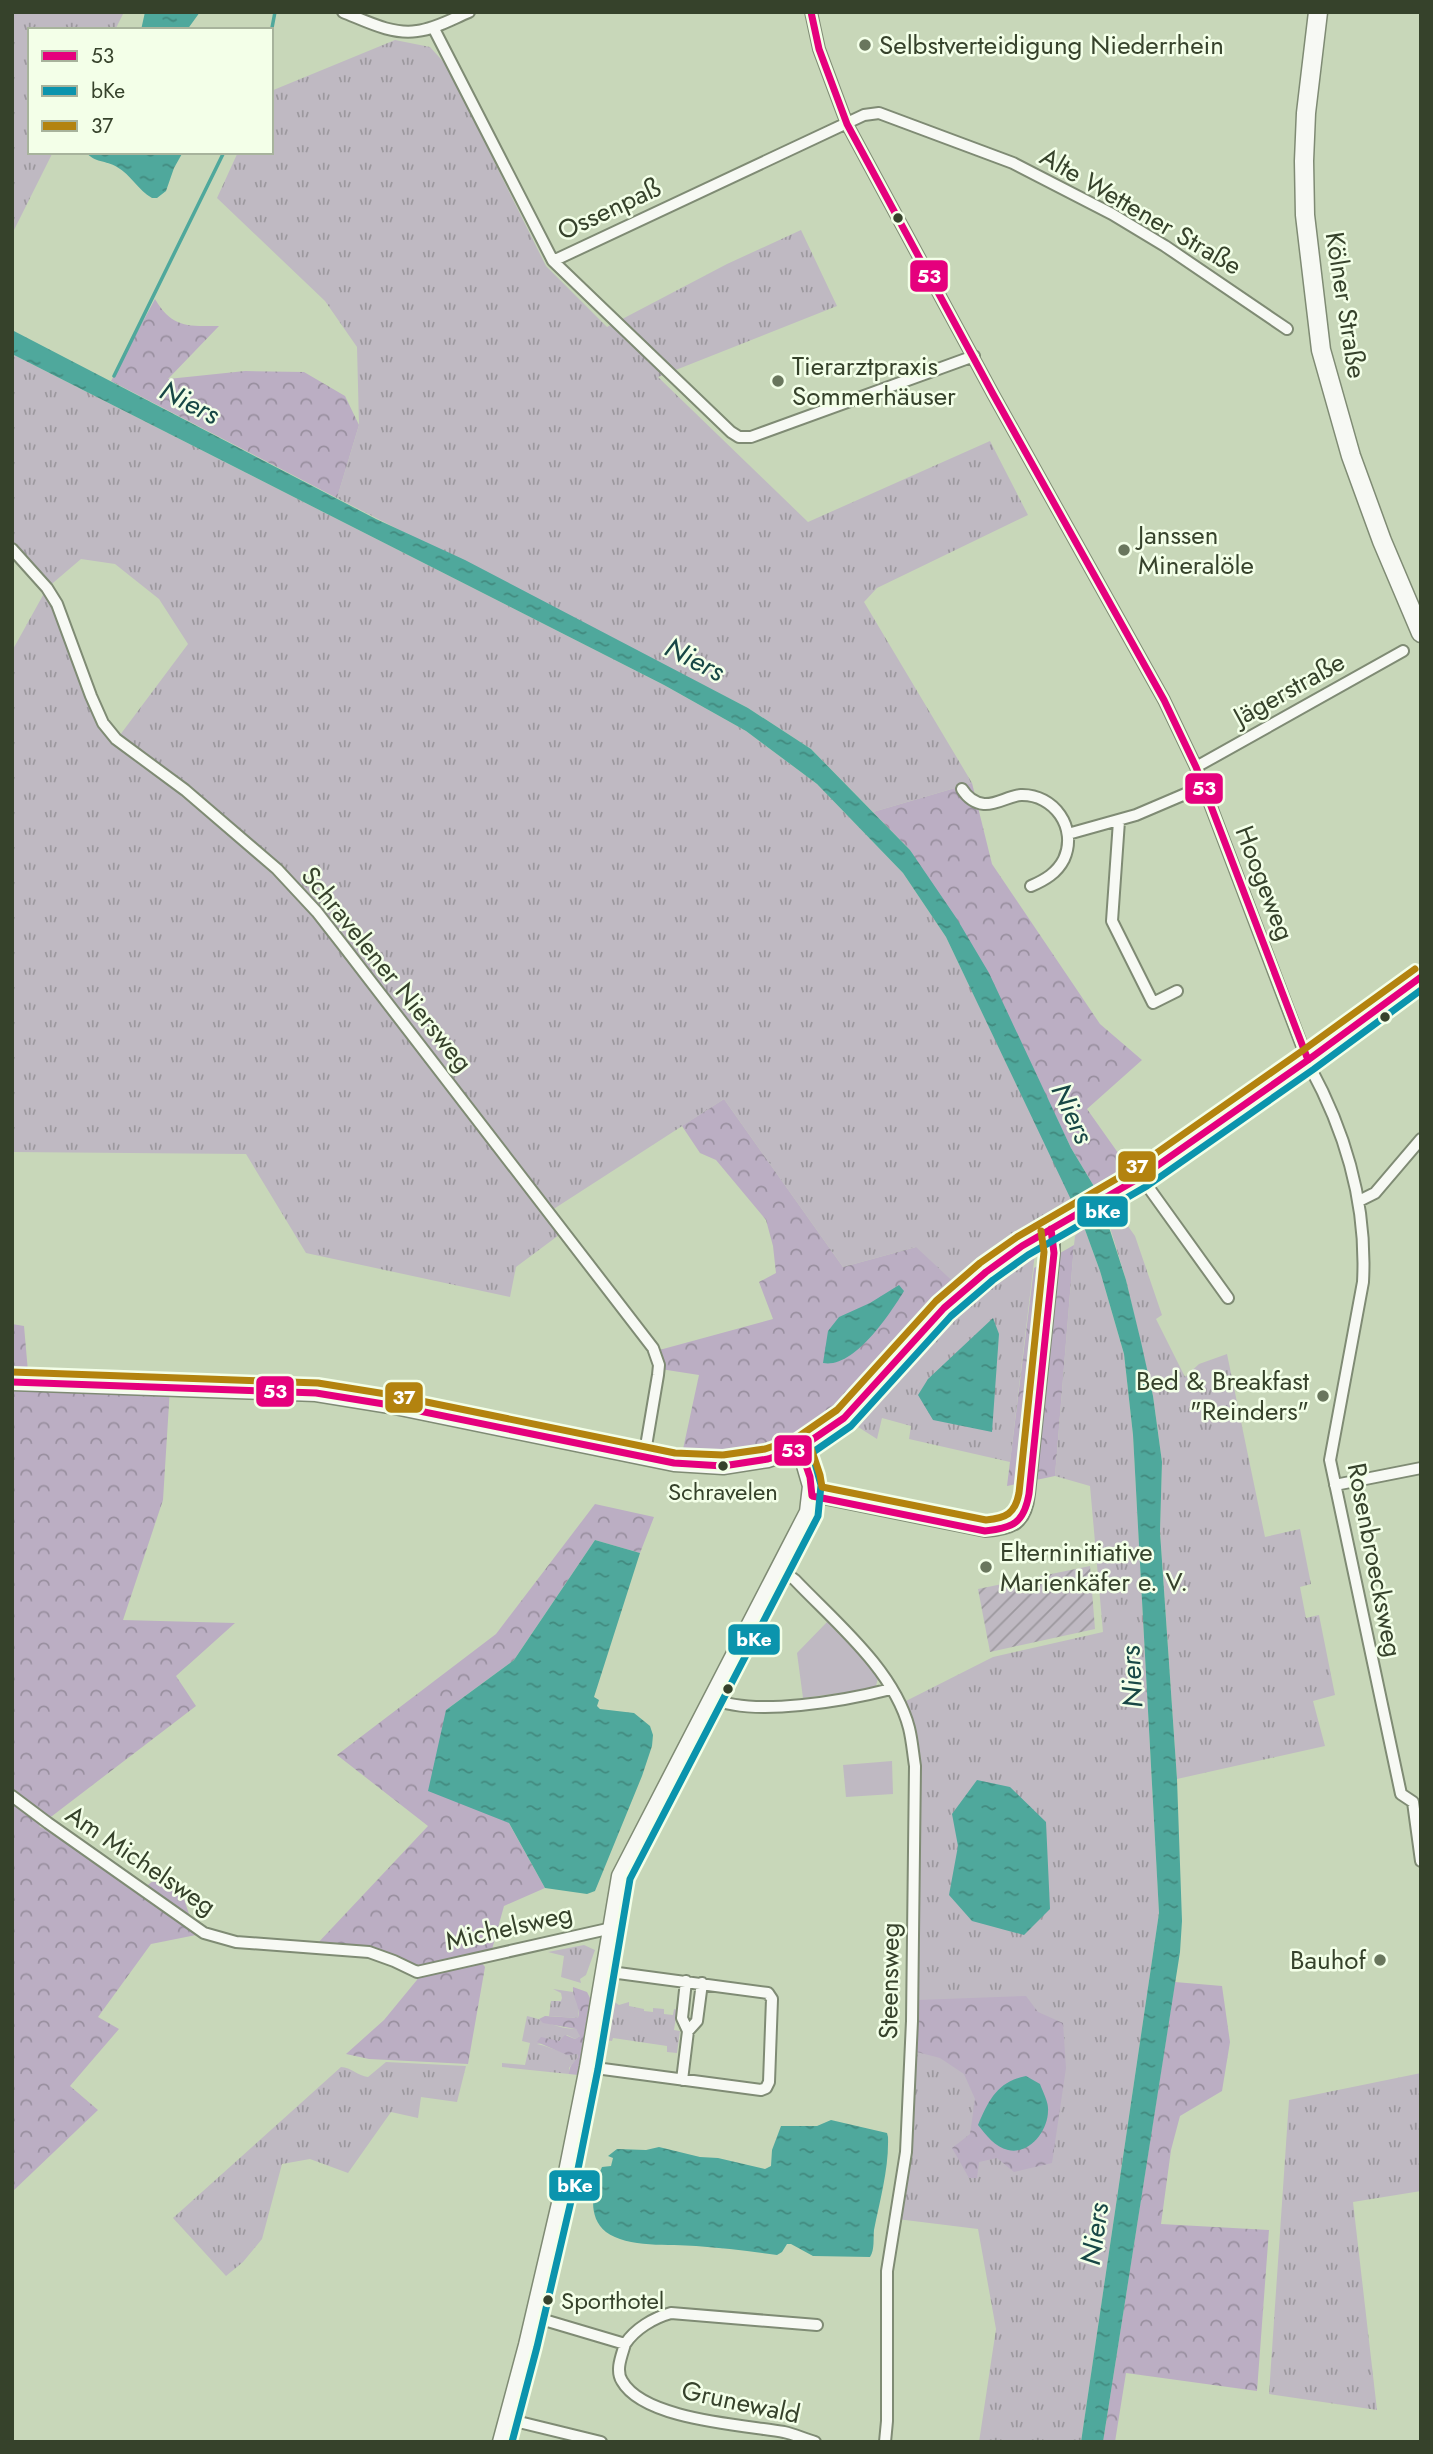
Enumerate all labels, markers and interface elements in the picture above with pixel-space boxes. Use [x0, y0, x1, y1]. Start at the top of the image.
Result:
place label: Selbstverteidigung Niederrhein [879, 26, 1224, 64]
legend [28, 28, 273, 154]
marker: Selbstverteidigung Niederrhein [857, 37, 873, 53]
text: 53 [91, 41, 114, 71]
text: bKe [91, 76, 125, 106]
text: 37 [91, 111, 113, 141]
street label: Alte Wettener Straße [1033, 138, 1249, 284]
street label: Ossenpaß [551, 168, 667, 250]
unlabelled marker [891, 211, 905, 225]
street label: Kölner Straße [1316, 229, 1376, 381]
line badge: 53 [909, 259, 949, 293]
text: 53 [917, 263, 941, 290]
place label: Tierarztpraxis Sommerhäuser [792, 347, 956, 415]
water label: Niers [153, 370, 228, 435]
marker: Tierarztpraxis Sommerhäuser [770, 373, 786, 389]
place label: Janssen Mineralöle [1135, 516, 1254, 584]
marker: Janssen Mineralöle [1116, 542, 1132, 558]
water label: Niers [658, 627, 733, 692]
street label: Jägerstraße [1224, 643, 1352, 737]
line badge: 53 [1184, 772, 1224, 805]
text: 53 [1192, 775, 1216, 802]
street label: Hoogeweg [1226, 820, 1304, 946]
street label: Schravelener Niersweg [292, 858, 482, 1080]
unlabelled marker [1378, 1010, 1392, 1024]
water label: Niers [1041, 1076, 1105, 1151]
line badge: 37 [1117, 1150, 1157, 1183]
text: 37 [1126, 1153, 1149, 1180]
line badge: bKe [1076, 1195, 1129, 1228]
text: bKe [1085, 1198, 1121, 1225]
place label: Bed & Breakfast "Reinders" [1136, 1362, 1310, 1430]
line badge: 53 [255, 1375, 295, 1408]
text: 53 [263, 1378, 287, 1405]
line badge: 37 [384, 1381, 424, 1414]
text: 37 [393, 1384, 416, 1411]
marker: Bed & Breakfast "Reinders" [1315, 1388, 1331, 1404]
line badge: 53 [773, 1434, 813, 1467]
text: 53 [781, 1437, 805, 1464]
marker: Schravelen [716, 1459, 730, 1473]
street label: Rosenbroecksweg [1338, 1460, 1412, 1660]
place label: Schravelen [668, 1474, 778, 1509]
place label: Elterninitiative Marienkäfer e. V. [1000, 1533, 1188, 1601]
marker: Elterninitiative Marienkäfer e. V. [978, 1559, 994, 1575]
line badge: bKe [727, 1623, 781, 1656]
text: bKe [736, 1626, 772, 1653]
water label: Niers [1109, 1644, 1154, 1709]
unlabelled marker [721, 1682, 735, 1696]
street label: Am Michelsweg [58, 1795, 224, 1925]
street label: Michelsweg [442, 1894, 576, 1960]
street label: Steensweg [869, 1922, 909, 2040]
place label: Bauhof [1290, 1941, 1367, 1979]
marker: Bauhof [1372, 1952, 1388, 1968]
line badge: bKe [548, 2169, 601, 2202]
text: bKe [557, 2172, 593, 2199]
water label: Niers [1070, 2199, 1119, 2268]
place label: Sporthotel [561, 2283, 664, 2318]
marker: Sporthotel [541, 2293, 555, 2307]
street label: Grunewald [678, 2371, 804, 2433]

